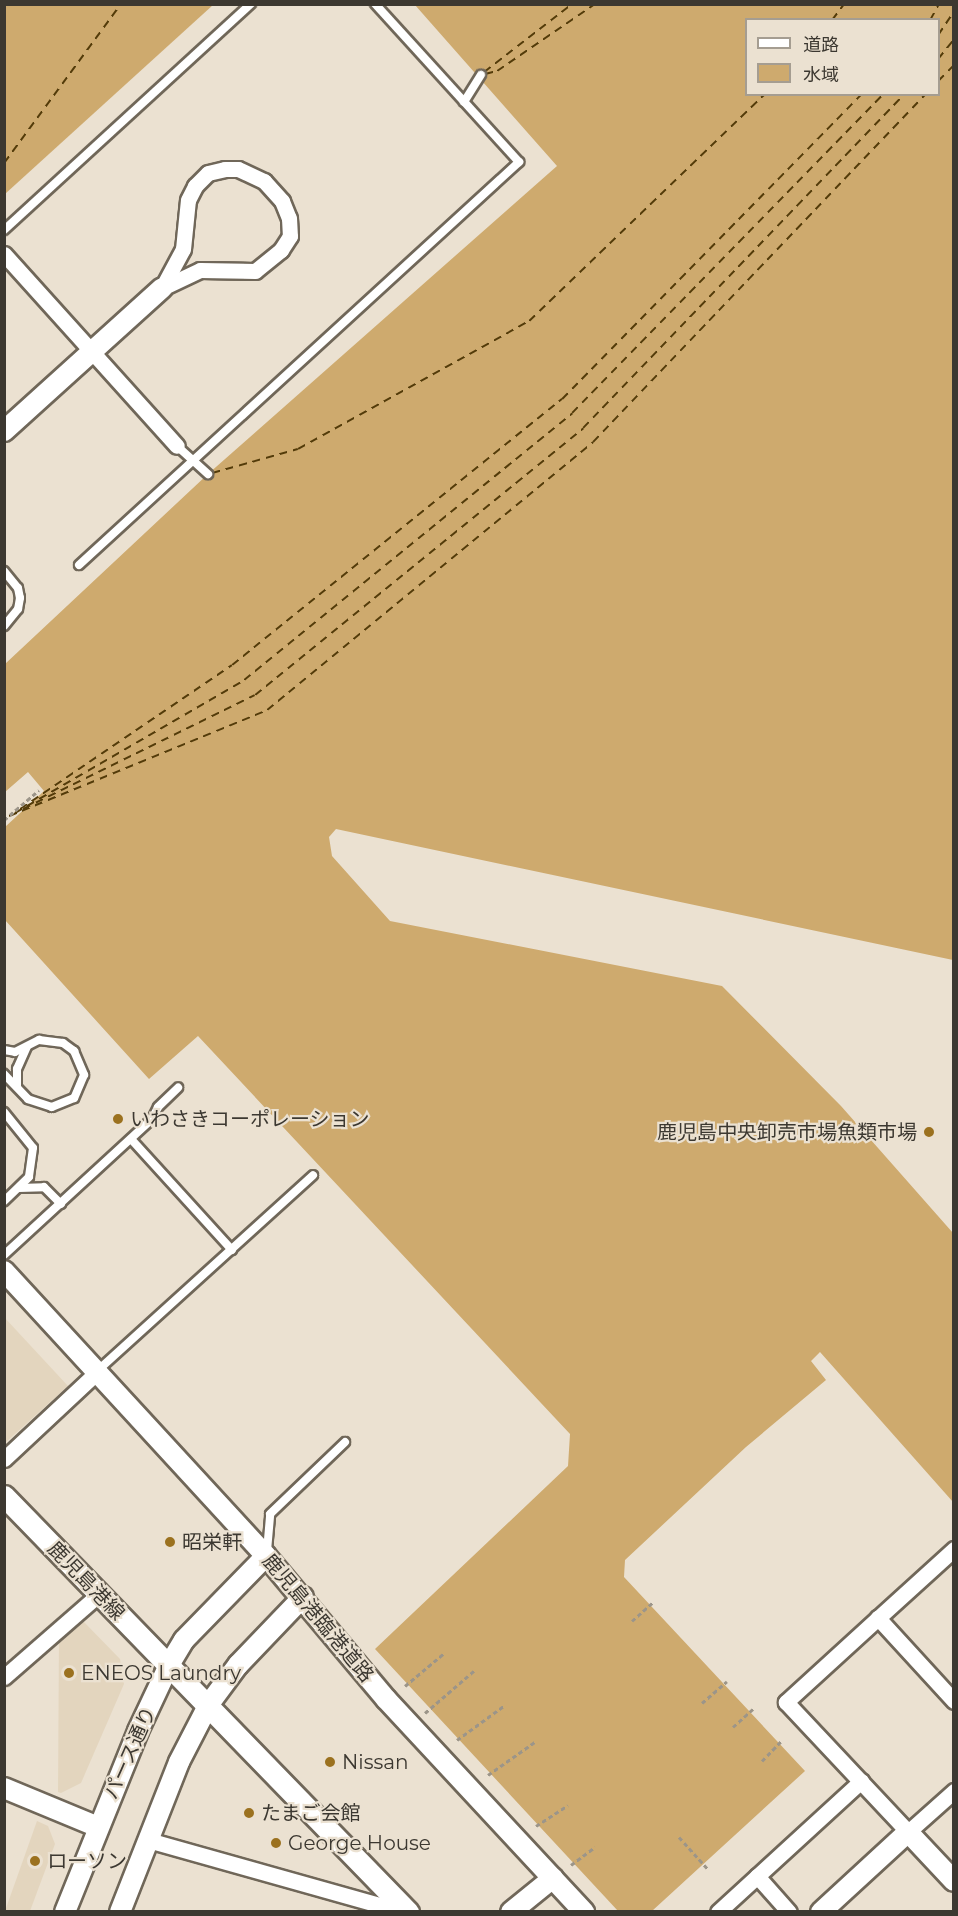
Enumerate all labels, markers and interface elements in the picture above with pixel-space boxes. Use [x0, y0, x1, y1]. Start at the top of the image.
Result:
legend [745, 18, 940, 96]
text: 道路 [803, 34, 839, 56]
text: 水域 [803, 64, 839, 86]
place label: いわさきコーポレーション [130, 1107, 370, 1131]
marker: いわさきコーポレーション [111, 1112, 125, 1126]
place label: 鹿児島中央卸売市場魚類市場 [657, 1120, 917, 1144]
marker: 鹿児島中央卸売市場魚類市場 [922, 1125, 936, 1139]
place label: 昭栄軒 [182, 1530, 242, 1554]
marker: 昭栄軒 [163, 1535, 177, 1549]
street label: 鹿児島港線 [43, 1537, 129, 1625]
street label: 鹿児島港臨港道路 [257, 1549, 379, 1687]
place label: ENEOS Laundry [81, 1661, 241, 1685]
marker: ENEOS Laundry [62, 1666, 76, 1680]
street label: パース通り [99, 1702, 161, 1804]
place label: Nissan [342, 1750, 408, 1774]
marker: Nissan [323, 1755, 337, 1769]
place label: たまご会館 [261, 1801, 361, 1825]
marker: たまご会館 [242, 1806, 256, 1820]
place label: George House [288, 1831, 431, 1855]
marker: George House [269, 1836, 283, 1850]
place label: ローソン [47, 1849, 127, 1873]
marker: ローソン [28, 1854, 42, 1868]

